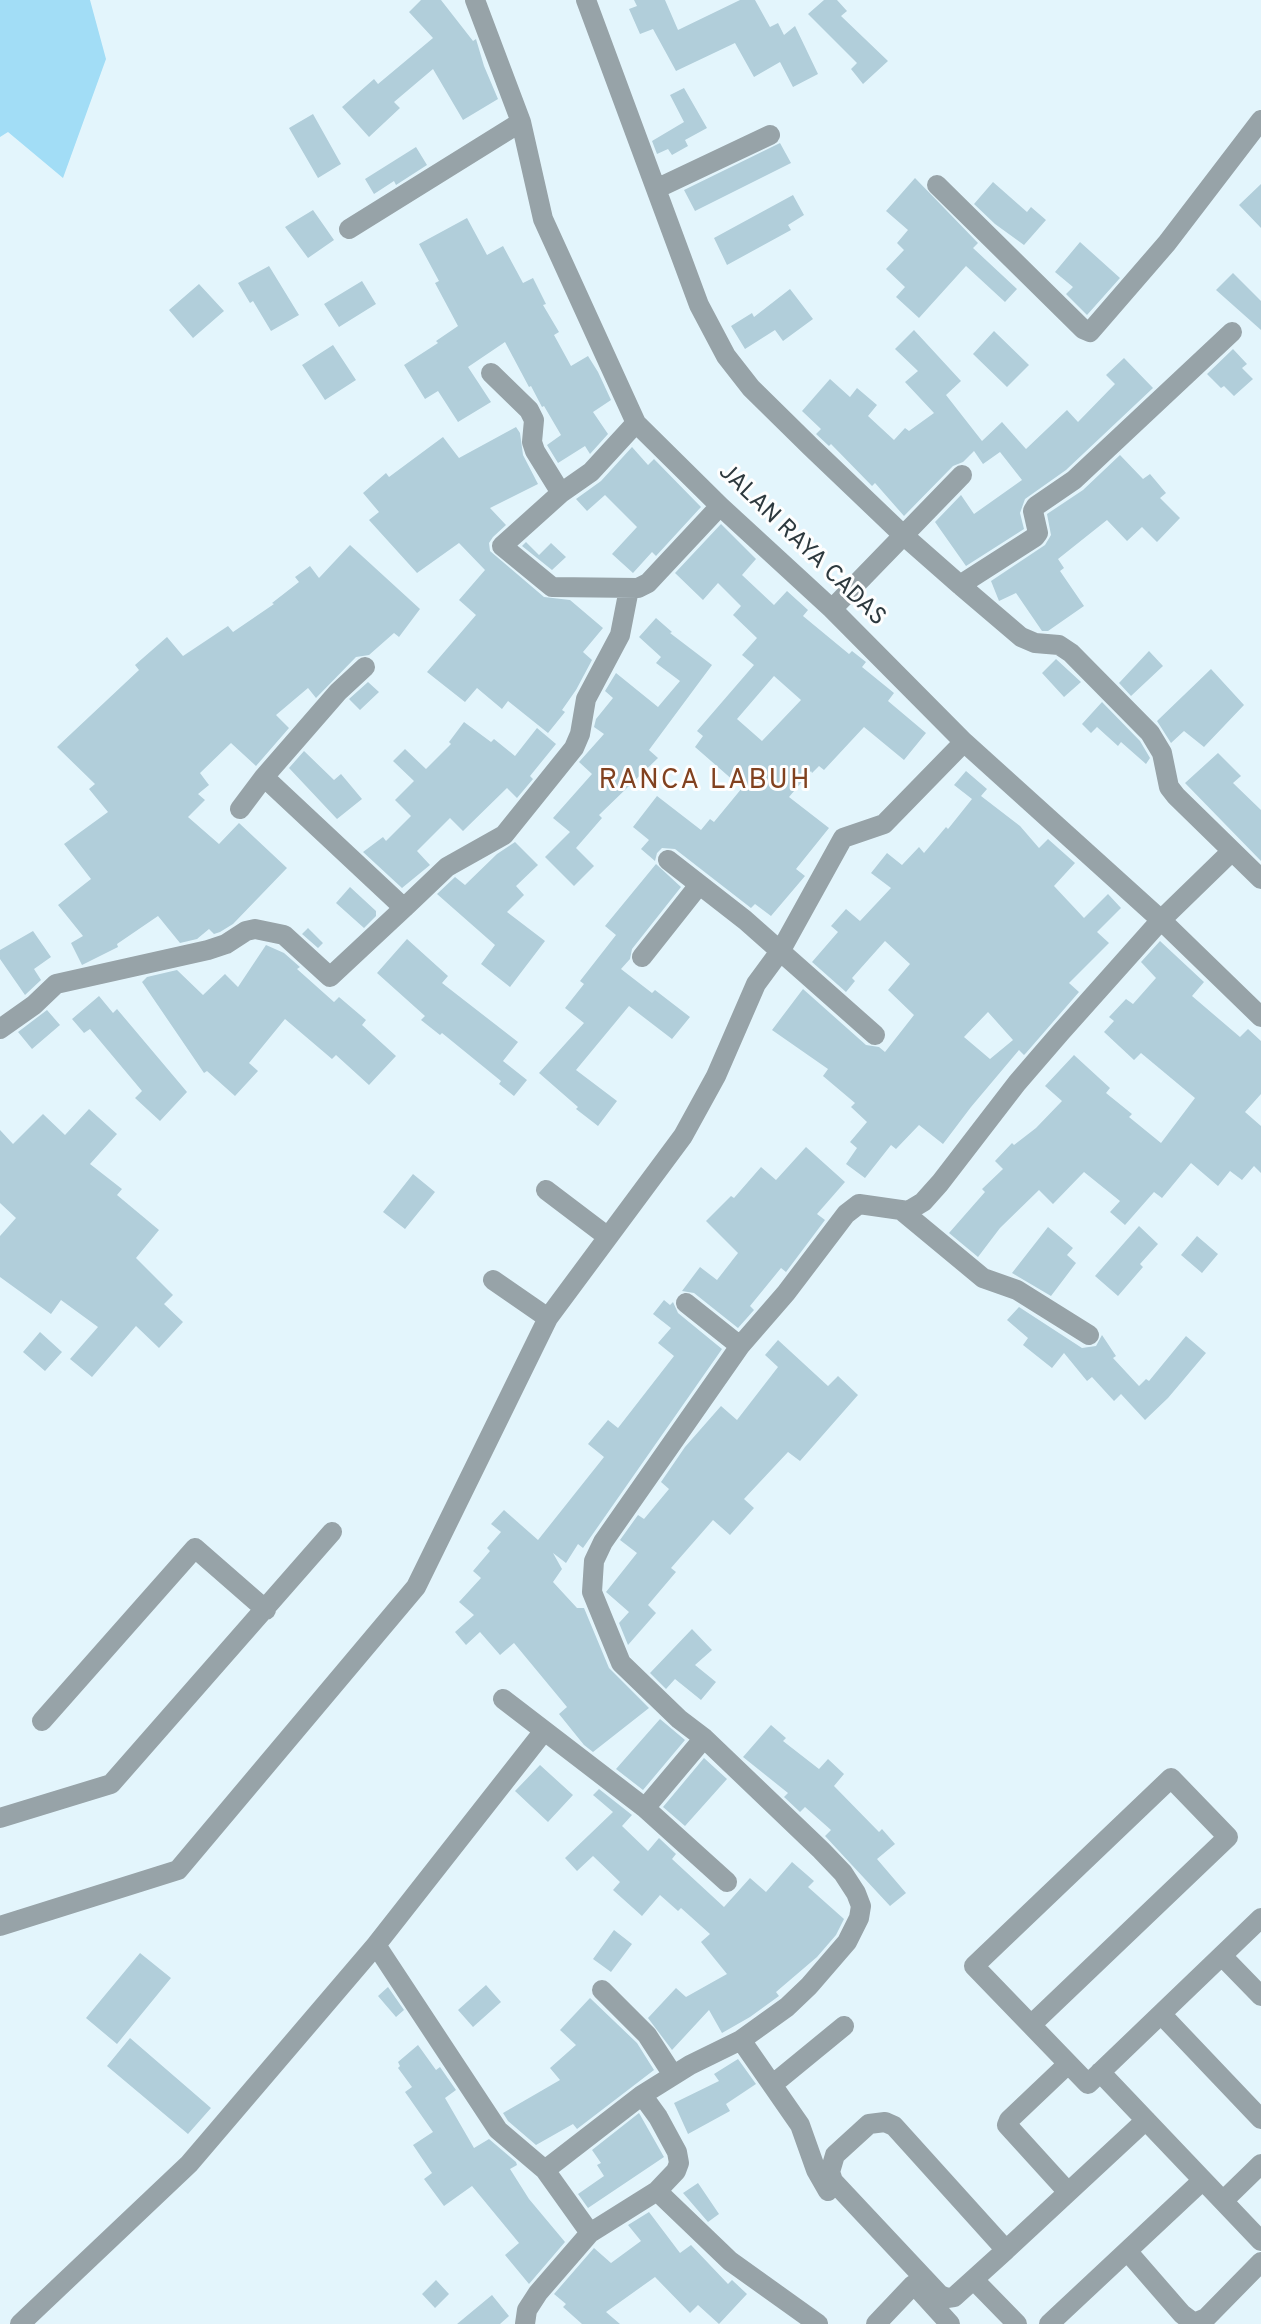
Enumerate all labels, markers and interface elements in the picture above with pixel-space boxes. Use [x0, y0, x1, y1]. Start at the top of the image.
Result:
street label: JALAN RAYA CADAS [711, 459, 891, 633]
district label: RANCA LABUH [599, 765, 811, 799]

